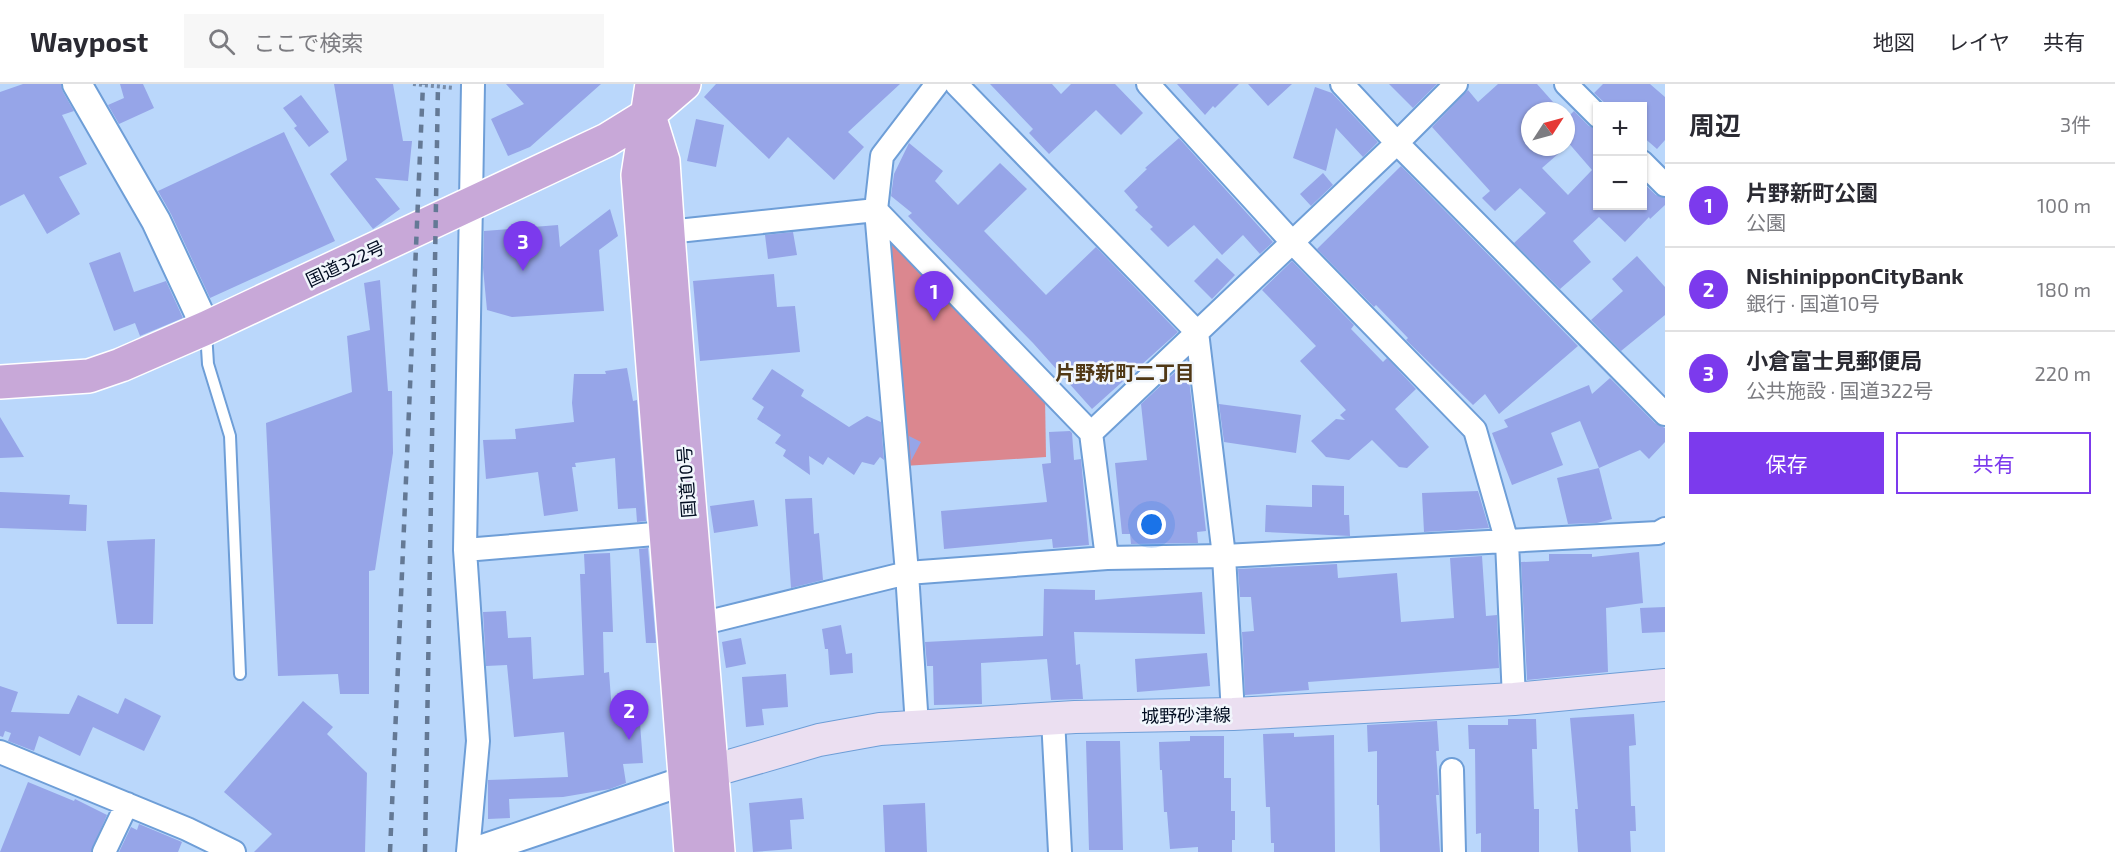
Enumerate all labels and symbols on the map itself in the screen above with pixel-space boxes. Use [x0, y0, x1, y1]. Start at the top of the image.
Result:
north arrow [1521, 102, 1575, 156]
pin: 3 [504, 222, 542, 271]
street label: 国道322号 [302, 235, 388, 291]
pin: 1 [914, 272, 954, 321]
district label: 片野新町二丁目 [1055, 360, 1195, 384]
street label: 国道10号 [673, 445, 699, 519]
your location [1137, 510, 1166, 539]
pin: 2 [610, 690, 648, 740]
street label: 城野砂津線 [1141, 703, 1231, 727]

